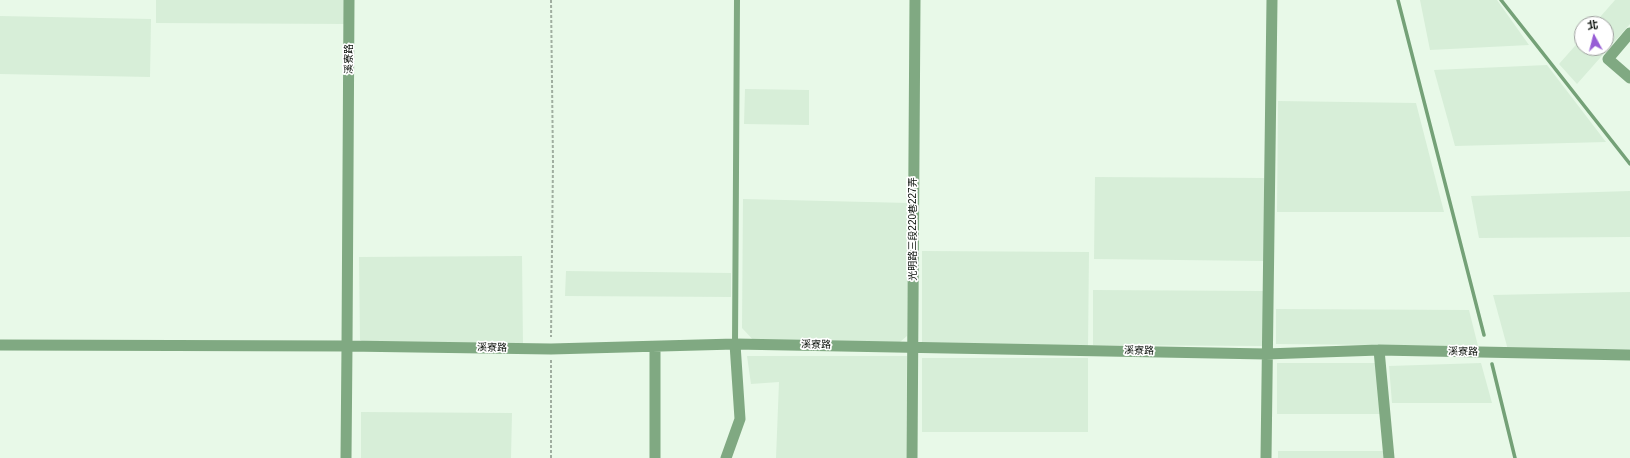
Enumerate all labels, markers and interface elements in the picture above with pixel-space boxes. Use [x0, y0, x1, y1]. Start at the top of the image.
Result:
north arrow [1574, 16, 1614, 56]
text: 北 [1586, 18, 1599, 32]
street label: 溪寮路 [343, 44, 355, 74]
street label: 光明路三段220巷227弄 [907, 177, 919, 281]
street label: 溪寮路 [801, 339, 831, 351]
street label: 溪寮路 [477, 342, 507, 354]
street label: 溪寮路 [1124, 345, 1154, 357]
street label: 溪寮路 [1448, 346, 1478, 358]

